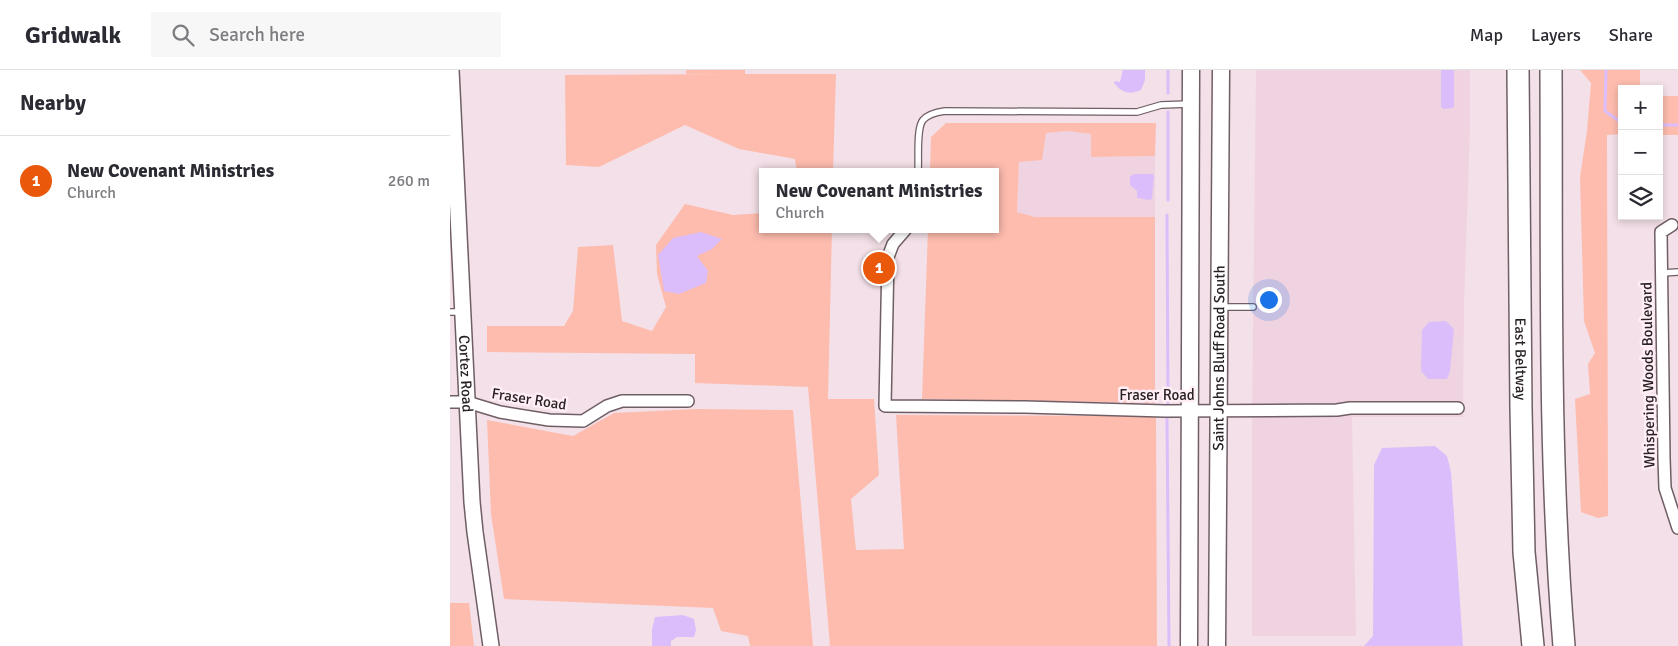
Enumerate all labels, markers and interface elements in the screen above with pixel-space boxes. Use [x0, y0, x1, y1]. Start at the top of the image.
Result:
search box [151, 12, 501, 57]
text: Gridwalk [25, 20, 121, 50]
icon: search [169, 21, 197, 49]
text: Search here [209, 23, 305, 47]
text: Map [1470, 24, 1503, 46]
text: Layers [1531, 24, 1581, 46]
text: Share [1609, 24, 1653, 46]
map controls [1618, 85, 1663, 220]
button: + [1618, 85, 1663, 130]
text: Nearby [20, 90, 86, 116]
button: − [1618, 130, 1663, 175]
text: New Covenant Ministries [67, 159, 274, 183]
popup [759, 168, 999, 233]
text: 1 [32, 171, 40, 191]
text: 260 m [388, 171, 430, 191]
button: layers [1618, 175, 1663, 220]
text: New Covenant Ministries [775, 179, 983, 203]
text: Church [67, 183, 116, 203]
text: Church [775, 203, 824, 223]
pin: 1 [863, 249, 895, 287]
street label: Saint Johns Bluff Road South [1209, 265, 1229, 451]
street label: Whispering Woods Boulevard [1637, 282, 1659, 468]
your location [1256, 287, 1282, 313]
street label: East Beltway [1511, 318, 1530, 400]
street label: Cortez Road [455, 335, 477, 413]
street label: Fraser Road [490, 384, 568, 414]
street label: Fraser Road [1119, 386, 1195, 404]

